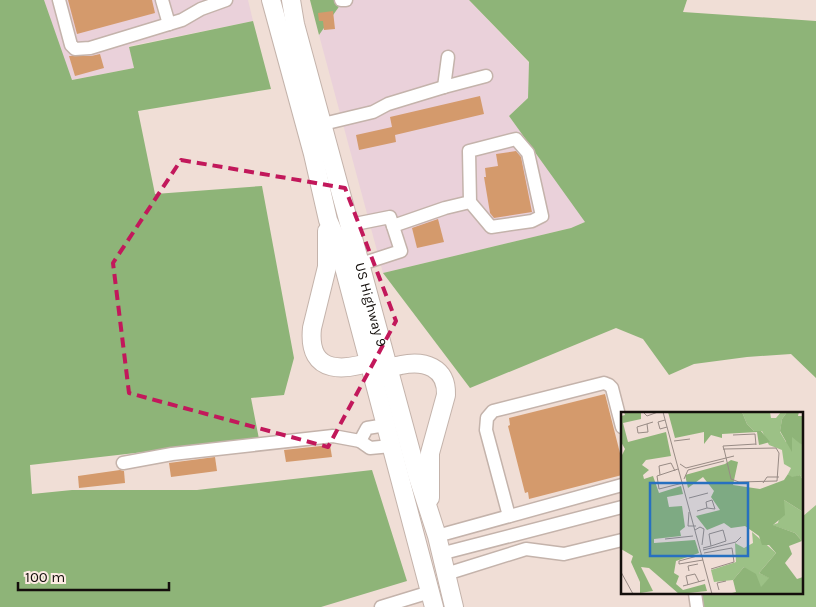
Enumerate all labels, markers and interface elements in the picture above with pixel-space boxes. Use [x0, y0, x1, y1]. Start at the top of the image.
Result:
street label: US Highway 9 [352, 260, 391, 349]
inset map [621, 412, 804, 594]
scale bar [18, 560, 169, 592]
text: 100 m [25, 568, 65, 586]

